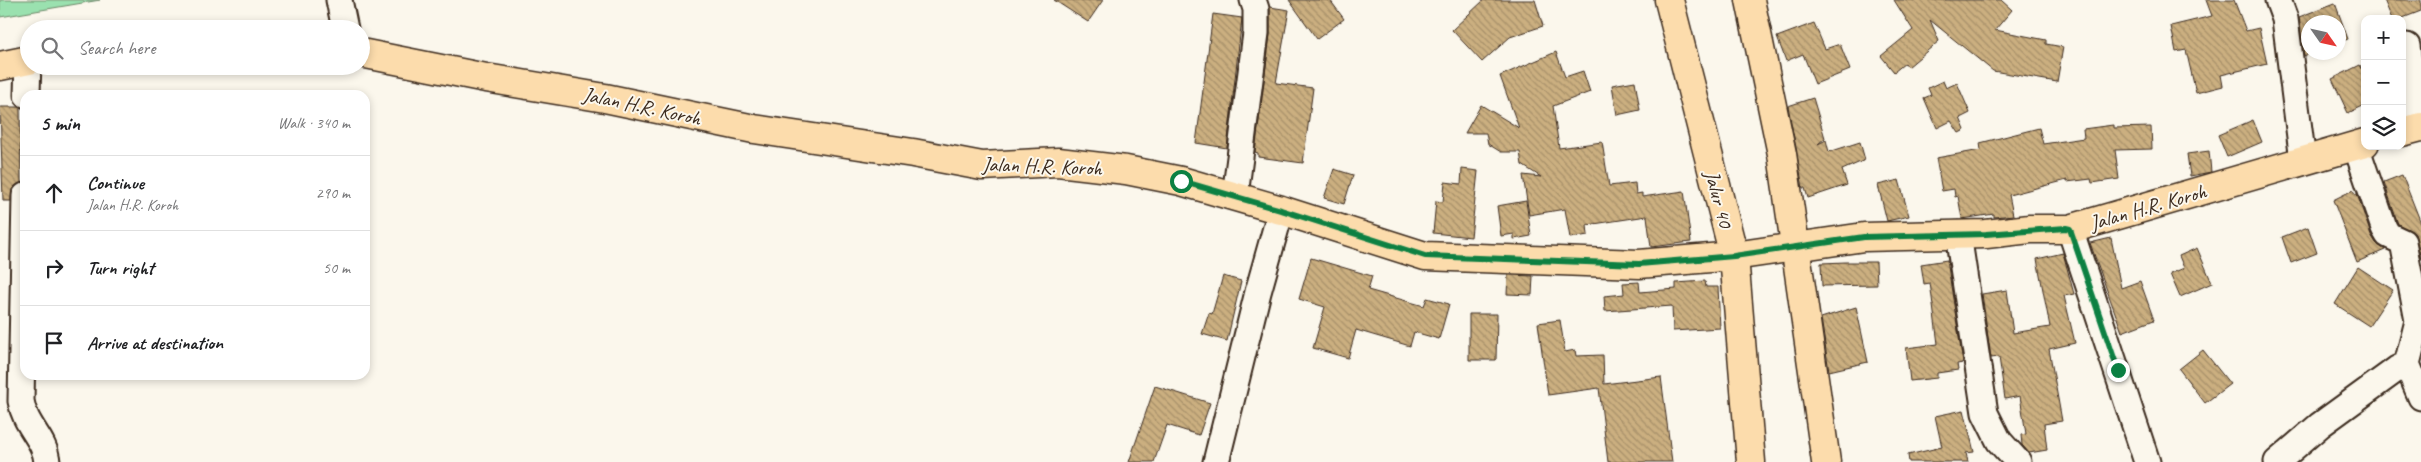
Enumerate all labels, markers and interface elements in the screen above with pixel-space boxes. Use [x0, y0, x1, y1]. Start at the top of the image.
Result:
north arrow [2301, 15, 2346, 60]
map controls [2361, 15, 2406, 150]
button: + [2361, 15, 2406, 60]
search box [20, 20, 370, 75]
icon: search [38, 34, 66, 62]
text: Search here [78, 36, 155, 60]
button: − [2361, 60, 2406, 105]
street label: Jalan H.R. Koroh [580, 81, 705, 131]
button: layers [2361, 105, 2406, 150]
text: 5 min [40, 110, 80, 136]
text: Walk · 340 m [278, 113, 350, 133]
street label: Jalan H.R. Koroh [981, 151, 1104, 181]
street label: Jalur 40 [1699, 167, 1739, 232]
route start [1170, 170, 1193, 193]
text: Continue [87, 171, 144, 195]
street label: Jalan H.R. Koroh [2086, 178, 2211, 236]
icon: ahead [40, 179, 68, 207]
text: 290 m [316, 183, 350, 203]
text: Jalan H.R. Koroh [87, 195, 178, 215]
icon: right [40, 254, 68, 282]
text: Turn right [87, 256, 154, 280]
text: 50 m [323, 258, 350, 278]
icon: arrive [40, 329, 68, 357]
text: Arrive at destination [87, 331, 223, 355]
route end [2107, 359, 2130, 382]

